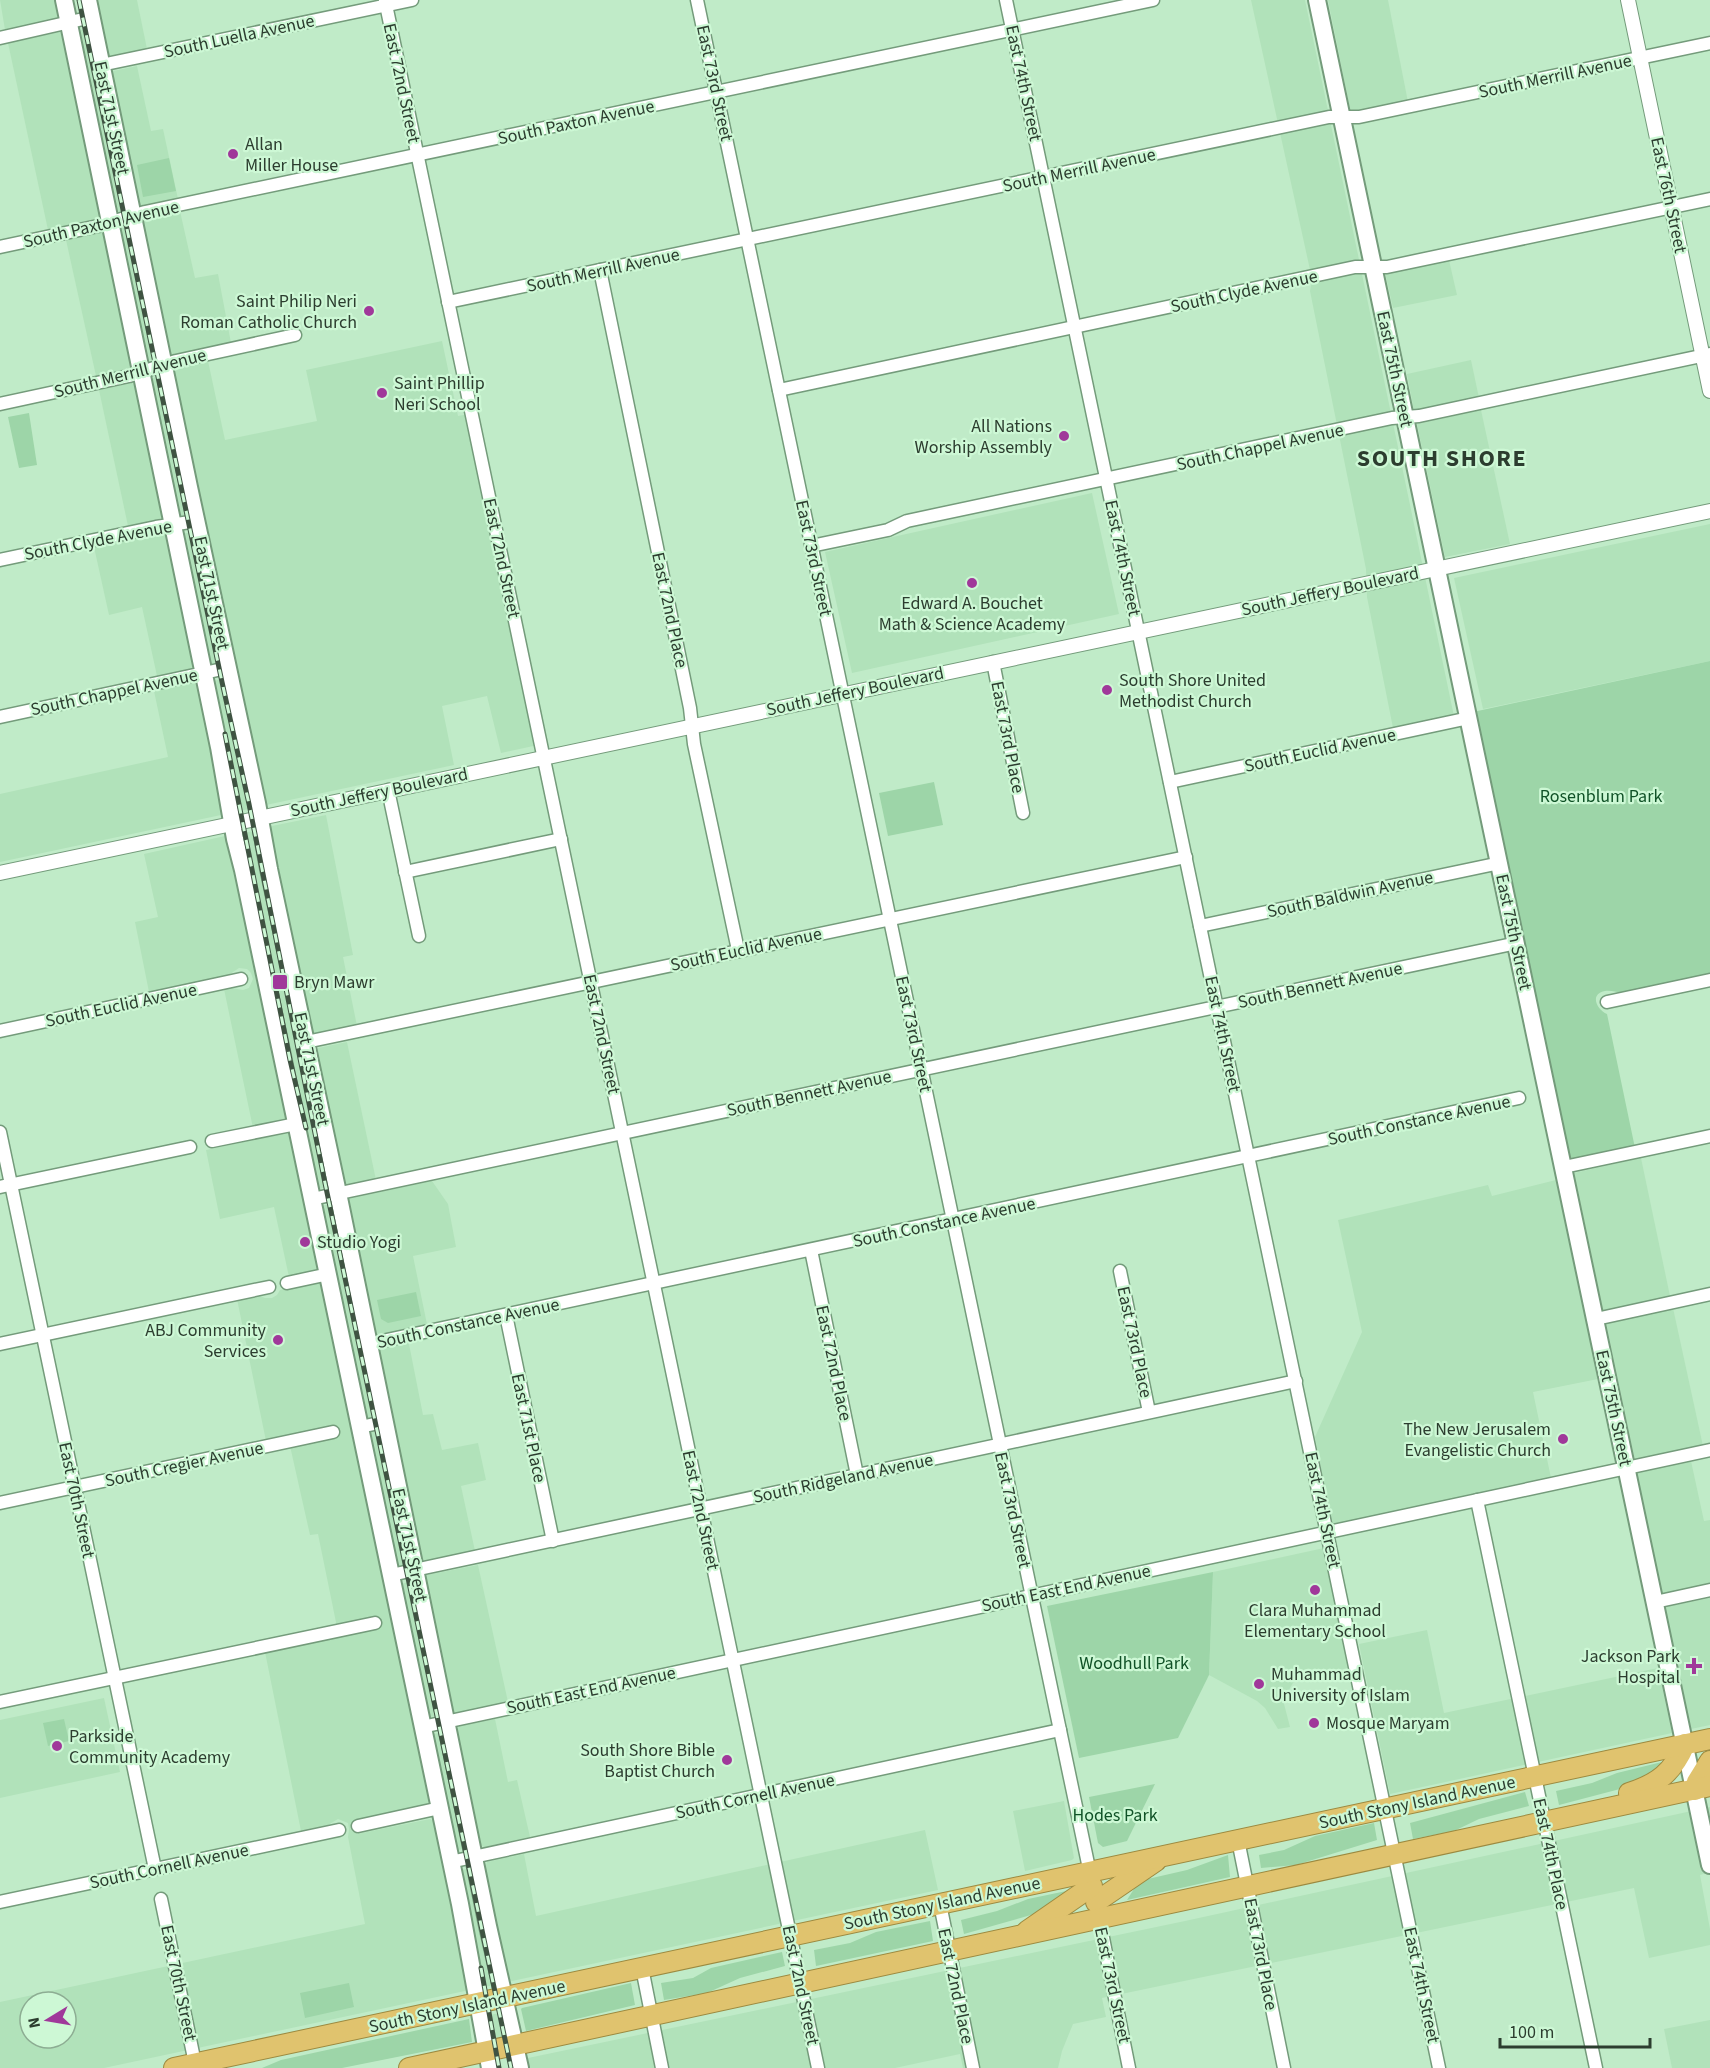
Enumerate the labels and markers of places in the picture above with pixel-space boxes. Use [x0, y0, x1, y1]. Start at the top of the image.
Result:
place label: Allan Miller House [245, 132, 338, 178]
marker: Allan Miller House [226, 147, 240, 161]
place label: Saint Philip Neri Roman Catholic Church [180, 289, 357, 335]
marker: Saint Philip Neri Roman Catholic Church [362, 304, 376, 318]
place label: Saint Phillip Neri School [394, 371, 485, 417]
marker: Saint Phillip Neri School [375, 386, 389, 400]
place label: All Nations Worship Assembly [914, 414, 1053, 460]
marker: All Nations Worship Assembly [1057, 429, 1071, 443]
marker: Edward A. Bouchet Math & Science Academy [965, 576, 979, 590]
place label: Edward A. Bouchet Math & Science Academy [879, 591, 1066, 637]
place label: South Shore United Methodist Church [1119, 668, 1266, 714]
marker: South Shore United Methodist Church [1100, 683, 1114, 697]
place label: Bryn Mawr [294, 970, 375, 995]
marker: Bryn Mawr [271, 973, 289, 991]
place label: Studio Yogi [317, 1230, 401, 1255]
marker: Studio Yogi [298, 1235, 312, 1249]
place label: ABJ Community Services [145, 1318, 267, 1364]
marker: ABJ Community Services [271, 1333, 285, 1347]
place label: The New Jerusalem Evangelistic Church [1403, 1417, 1551, 1463]
marker: The New Jerusalem Evangelistic Church [1556, 1432, 1570, 1446]
marker: Clara Muhammad Elementary School [1308, 1583, 1322, 1597]
place label: Clara Muhammad Elementary School [1244, 1598, 1386, 1644]
place label: Jackson Park Hospital [1581, 1644, 1680, 1690]
marker: Jackson Park Hospital [1685, 1657, 1703, 1675]
place label: Muhammad University of Islam [1271, 1662, 1410, 1708]
marker: Muhammad University of Islam [1252, 1677, 1266, 1691]
place label: Mosque Maryam [1326, 1711, 1450, 1736]
marker: Mosque Maryam [1307, 1716, 1321, 1730]
place label: Parkside Community Academy [69, 1724, 231, 1770]
place label: South Shore Bible Baptist Church [580, 1738, 715, 1784]
marker: Parkside Community Academy [50, 1739, 64, 1753]
marker: South Shore Bible Baptist Church [720, 1753, 734, 1767]

